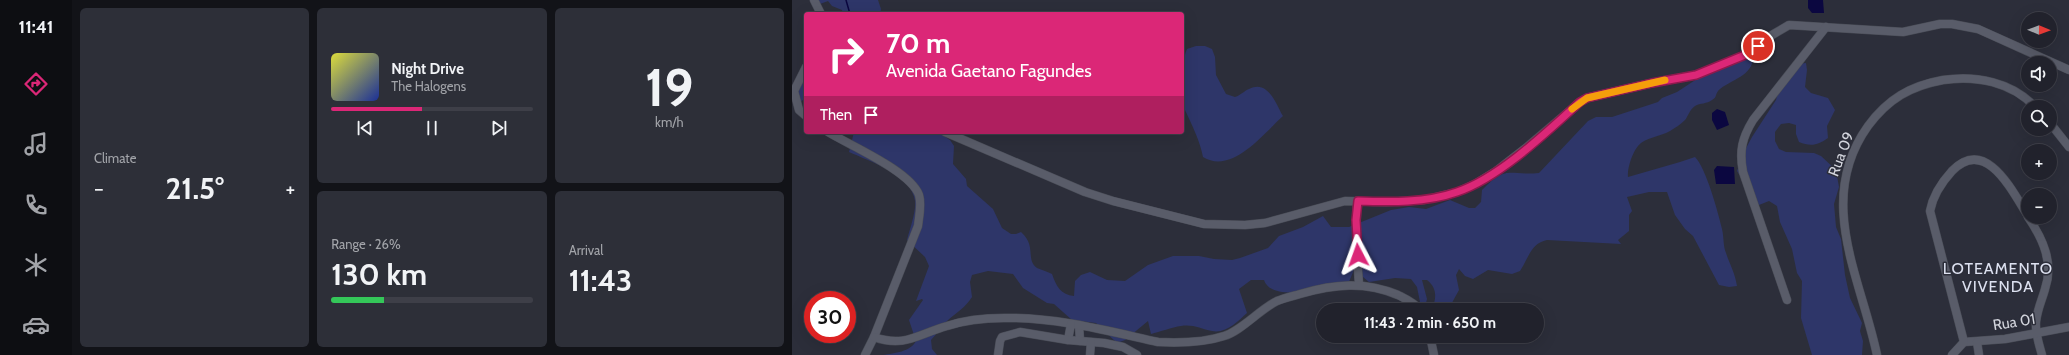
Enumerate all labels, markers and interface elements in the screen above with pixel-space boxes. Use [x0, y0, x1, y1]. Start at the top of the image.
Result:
north arrow [2021, 12, 2057, 48]
map controls [2021, 12, 2057, 224]
text: 11:41 [19, 16, 53, 38]
text: 70 m [886, 26, 950, 60]
icon: right [820, 28, 872, 80]
pin [1741, 29, 1775, 63]
icon: arrive [1747, 35, 1769, 57]
text: 19 [645, 56, 694, 119]
button: sound [2021, 56, 2057, 92]
text: Night Drive [391, 60, 464, 78]
text: Avenida Gaetano Fagundes [886, 60, 1092, 82]
icon: directions [22, 70, 50, 98]
text: The Halogens [391, 78, 466, 94]
button: search [2021, 100, 2057, 136]
icon: arrive [860, 104, 882, 126]
text: Then [820, 106, 852, 124]
text: km/h [655, 114, 684, 130]
icon: previous [354, 117, 376, 139]
icon: pause [421, 117, 443, 139]
icon: next [488, 117, 510, 139]
street label: Rua 09 [1824, 129, 1858, 179]
icon: music [22, 130, 50, 158]
button: + [2021, 144, 2057, 180]
text: Climate [94, 150, 136, 166]
text: 21.5° [165, 170, 224, 207]
text: − [94, 175, 104, 202]
text: + [286, 175, 295, 202]
button: − [2021, 188, 2057, 224]
icon: phone [22, 191, 50, 219]
position arrow [1337, 234, 1379, 276]
text: Range · 26% [331, 236, 401, 252]
text: Arrival [569, 242, 603, 258]
icon: climate [22, 251, 50, 279]
text: 130 km [331, 256, 427, 293]
district label: LOTEAMENTO VIVENDA [1943, 259, 2053, 296]
text: 11:43 [569, 262, 632, 299]
speed limit sign: 30 [804, 291, 856, 343]
street label: Rua 01 [1992, 310, 2036, 334]
icon: car [22, 311, 50, 339]
text: 11:43 · 2 min · 650 m [1364, 314, 1496, 332]

